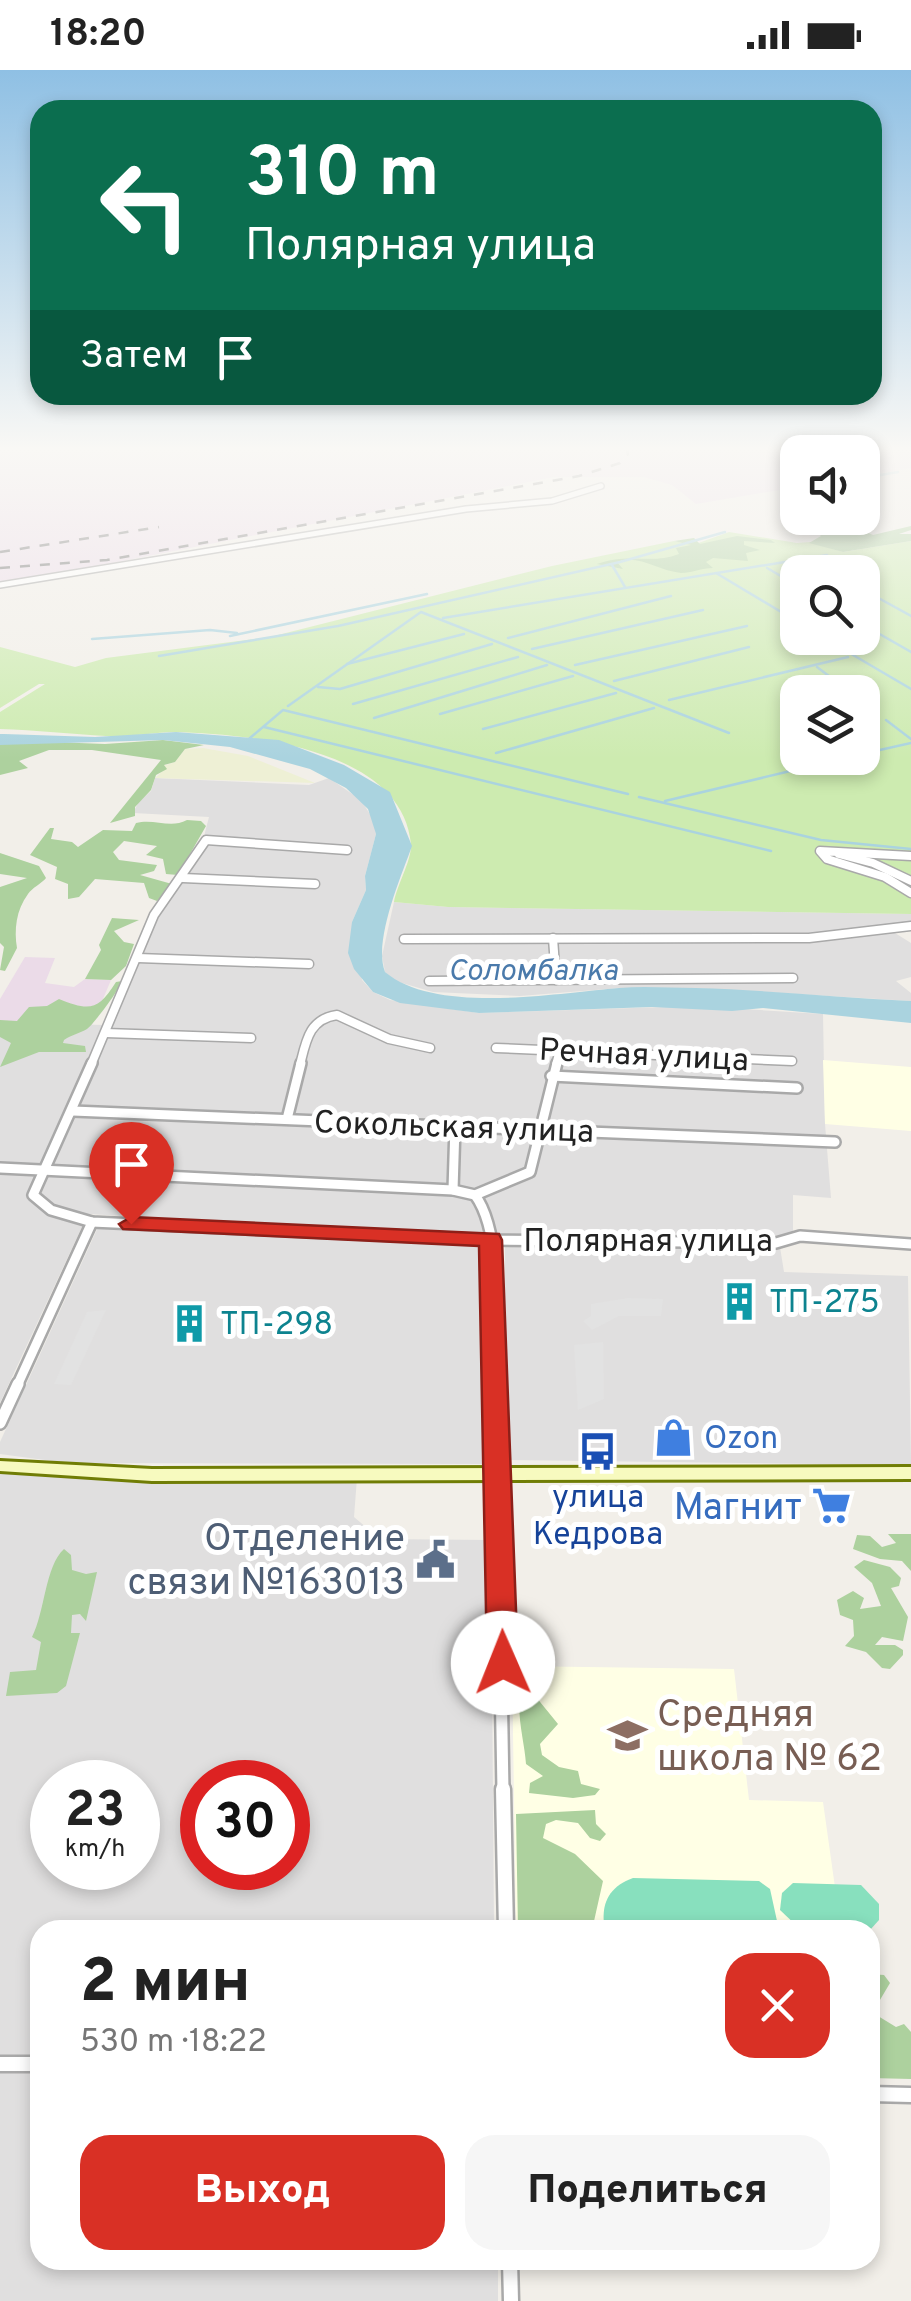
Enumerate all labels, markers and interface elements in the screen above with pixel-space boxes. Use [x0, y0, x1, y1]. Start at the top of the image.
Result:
text: 18:20 [50, 11, 147, 60]
text: 310 m [245, 132, 440, 221]
icon: left [80, 140, 210, 270]
text: Полярная улица [245, 219, 596, 276]
icon: arrive [208, 330, 263, 385]
text: Затем [80, 333, 188, 382]
map controls [780, 435, 880, 775]
button: sound [780, 435, 880, 535]
button: search [780, 555, 880, 655]
button: layers [780, 675, 880, 775]
water label: Соломбалка [448, 954, 619, 991]
street label: Речная улица [538, 1032, 750, 1082]
street label: Сокольская улица [313, 1104, 595, 1154]
pin [89, 1122, 174, 1225]
icon: arrive [104, 1137, 159, 1192]
street label: Полярная улица [523, 1223, 773, 1263]
building icon: ТП-275 [718, 1280, 760, 1322]
place label: ТП-275 [769, 1284, 880, 1324]
building icon: ТП-298 [169, 1302, 211, 1344]
place label: ТП-298 [220, 1306, 333, 1346]
shop icon: Ozon [653, 1416, 695, 1458]
place label: Ozon [704, 1420, 778, 1460]
bus stop icon: улица Кедрова [577, 1430, 619, 1472]
place label: улица Кедрова [533, 1479, 663, 1556]
place label: Магнит [673, 1485, 802, 1534]
supermarket icon: Магнит [811, 1485, 853, 1527]
place label: Отделение связи №163013 [127, 1516, 405, 1609]
public building icon: Отделение связи №163013 [414, 1538, 456, 1580]
position arrow [451, 1611, 555, 1715]
place label: Средняя школа № 62 [657, 1692, 882, 1785]
school or university icon: Средняя школа № 62 [606, 1714, 648, 1756]
speed limit sign: 30 [180, 1760, 310, 1890]
text: 23 [65, 1781, 125, 1844]
text: km/h [65, 1834, 125, 1866]
text: 2 мин [80, 1947, 251, 2023]
button: close [725, 1953, 830, 2058]
text: 530 m · 18:22 [80, 2023, 267, 2063]
button: Выход [80, 2135, 445, 2250]
button: Поделиться [465, 2135, 830, 2250]

